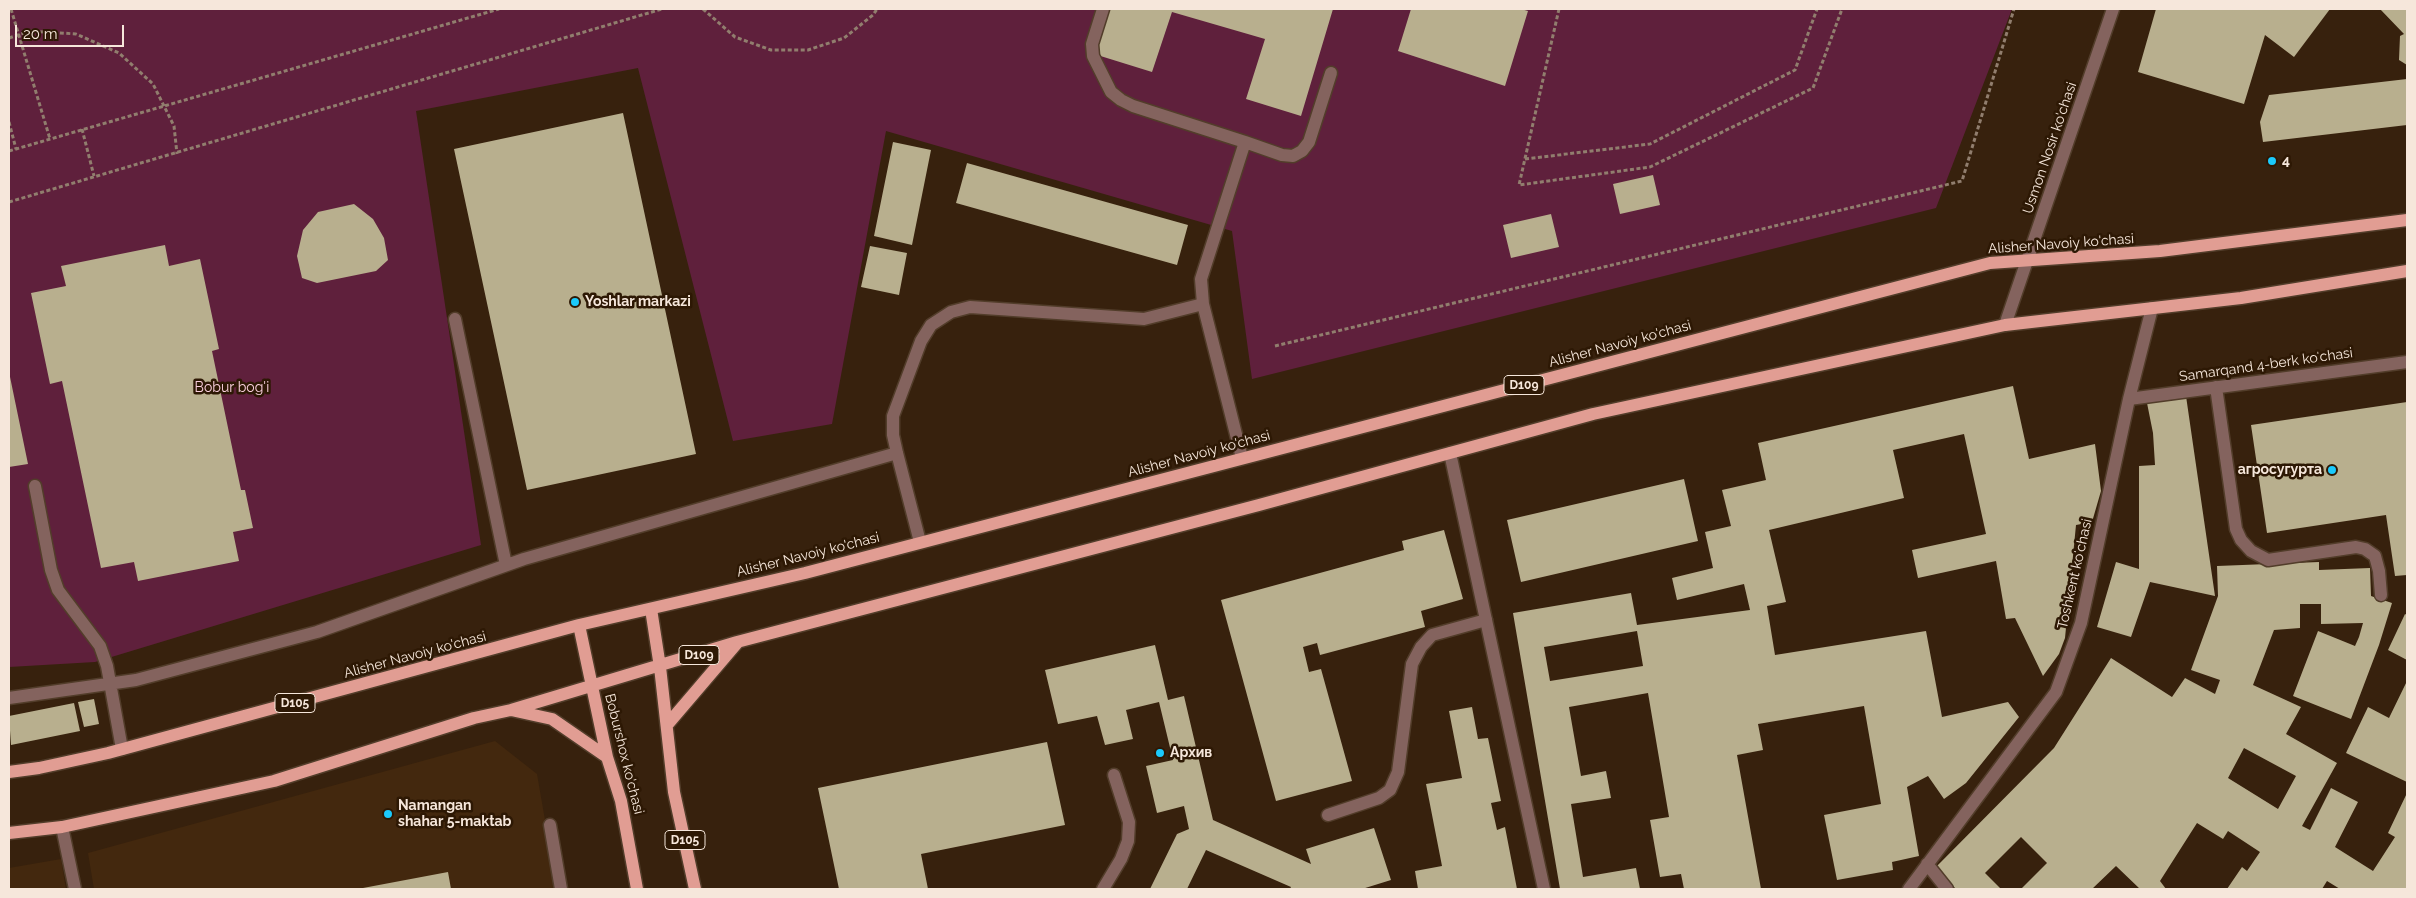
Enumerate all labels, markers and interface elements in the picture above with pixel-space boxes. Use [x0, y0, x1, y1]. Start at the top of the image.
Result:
scale bar [18, 15, 126, 47]
text: 20 m [23, 25, 58, 43]
street label: Usmon Nosir ko'chasi [2020, 80, 2080, 216]
place label: 4 [2282, 153, 2290, 169]
marker: 4 [2266, 155, 2278, 167]
street label: Alisher Navoiy ko'chasi [1987, 231, 2135, 257]
place label: Yoshlar markazi [585, 294, 691, 310]
marker: Yoshlar markazi [569, 296, 581, 308]
street label: Alisher Navoiy ko'chasi [1547, 317, 1693, 371]
street label: Samarqand 4-berk koʻchasi [2178, 344, 2354, 386]
road number: D109 [1504, 376, 1544, 394]
park label: Bobur bog'i [195, 380, 269, 396]
street label: Alisher Navoiy ko'chasi [1126, 427, 1272, 481]
place label: агросугурта [2238, 462, 2322, 478]
marker: агросугурта [2326, 464, 2338, 476]
street label: Toshkent koʻchasi [2054, 517, 2096, 631]
street label: Alisher Navoiy ko'chasi [735, 529, 881, 581]
street label: Alisher Navoiy ko'chasi [342, 628, 488, 682]
road number: D109 [679, 646, 719, 664]
street label: Boburshox ko'chasi [601, 692, 647, 816]
road number: D105 [275, 694, 315, 712]
place label: Архив [1170, 745, 1212, 761]
marker: Архив [1154, 747, 1166, 759]
place label: Namangan shahar 5-maktab [398, 798, 511, 830]
marker: Namangan shahar 5-maktab [382, 808, 394, 820]
road number: D105 [665, 830, 705, 850]

